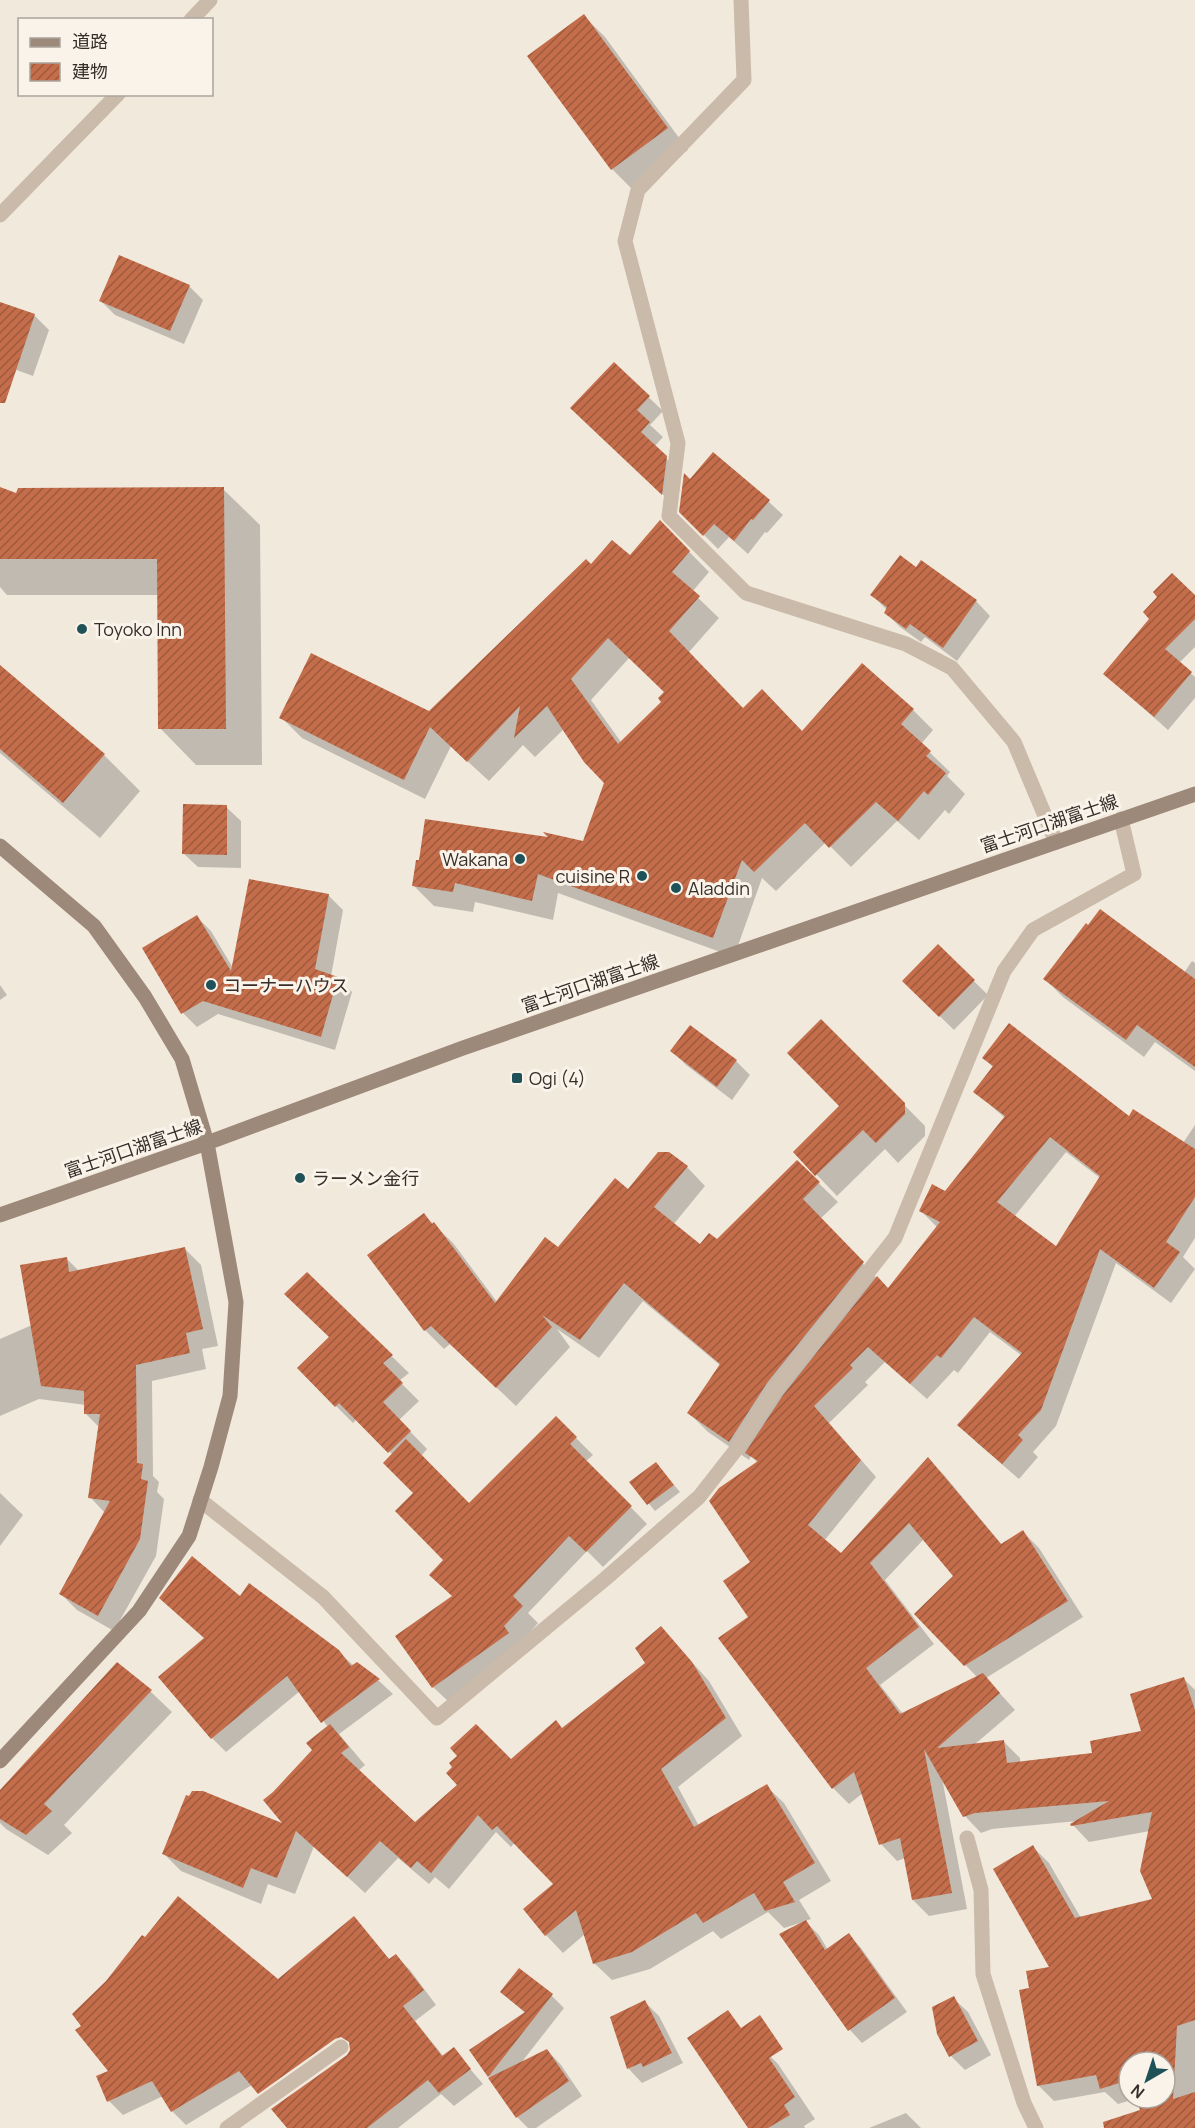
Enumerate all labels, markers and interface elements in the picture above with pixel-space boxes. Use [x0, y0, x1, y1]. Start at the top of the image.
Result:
legend [18, 18, 213, 96]
text: 道路 [72, 29, 108, 53]
text: 建物 [72, 59, 108, 83]
place label: Toyoko Inn [94, 617, 182, 641]
marker: Toyoko Inn [75, 622, 89, 636]
street label: 富士河口湖富士線 [977, 788, 1121, 858]
place label: Wakana [442, 847, 508, 871]
marker: Wakana [513, 852, 527, 866]
place label: cuisine R [555, 864, 630, 888]
marker: cuisine R [635, 869, 649, 883]
place label: Aladdin [688, 876, 750, 900]
marker: Aladdin [669, 881, 683, 895]
street label: 富士河口湖富士線 [518, 948, 662, 1018]
place label: コーナーハウス [223, 973, 349, 997]
marker: コーナーハウス [204, 978, 218, 992]
place label: Ogi (4) [529, 1066, 586, 1090]
marker: Ogi (4) [510, 1071, 524, 1085]
street label: 富士河口湖富士線 [61, 1113, 205, 1183]
place label: ラーメン金行 [312, 1166, 419, 1190]
marker: ラーメン金行 [293, 1171, 307, 1185]
north arrow [1117, 2050, 1177, 2110]
text: N [1126, 2079, 1149, 2104]

